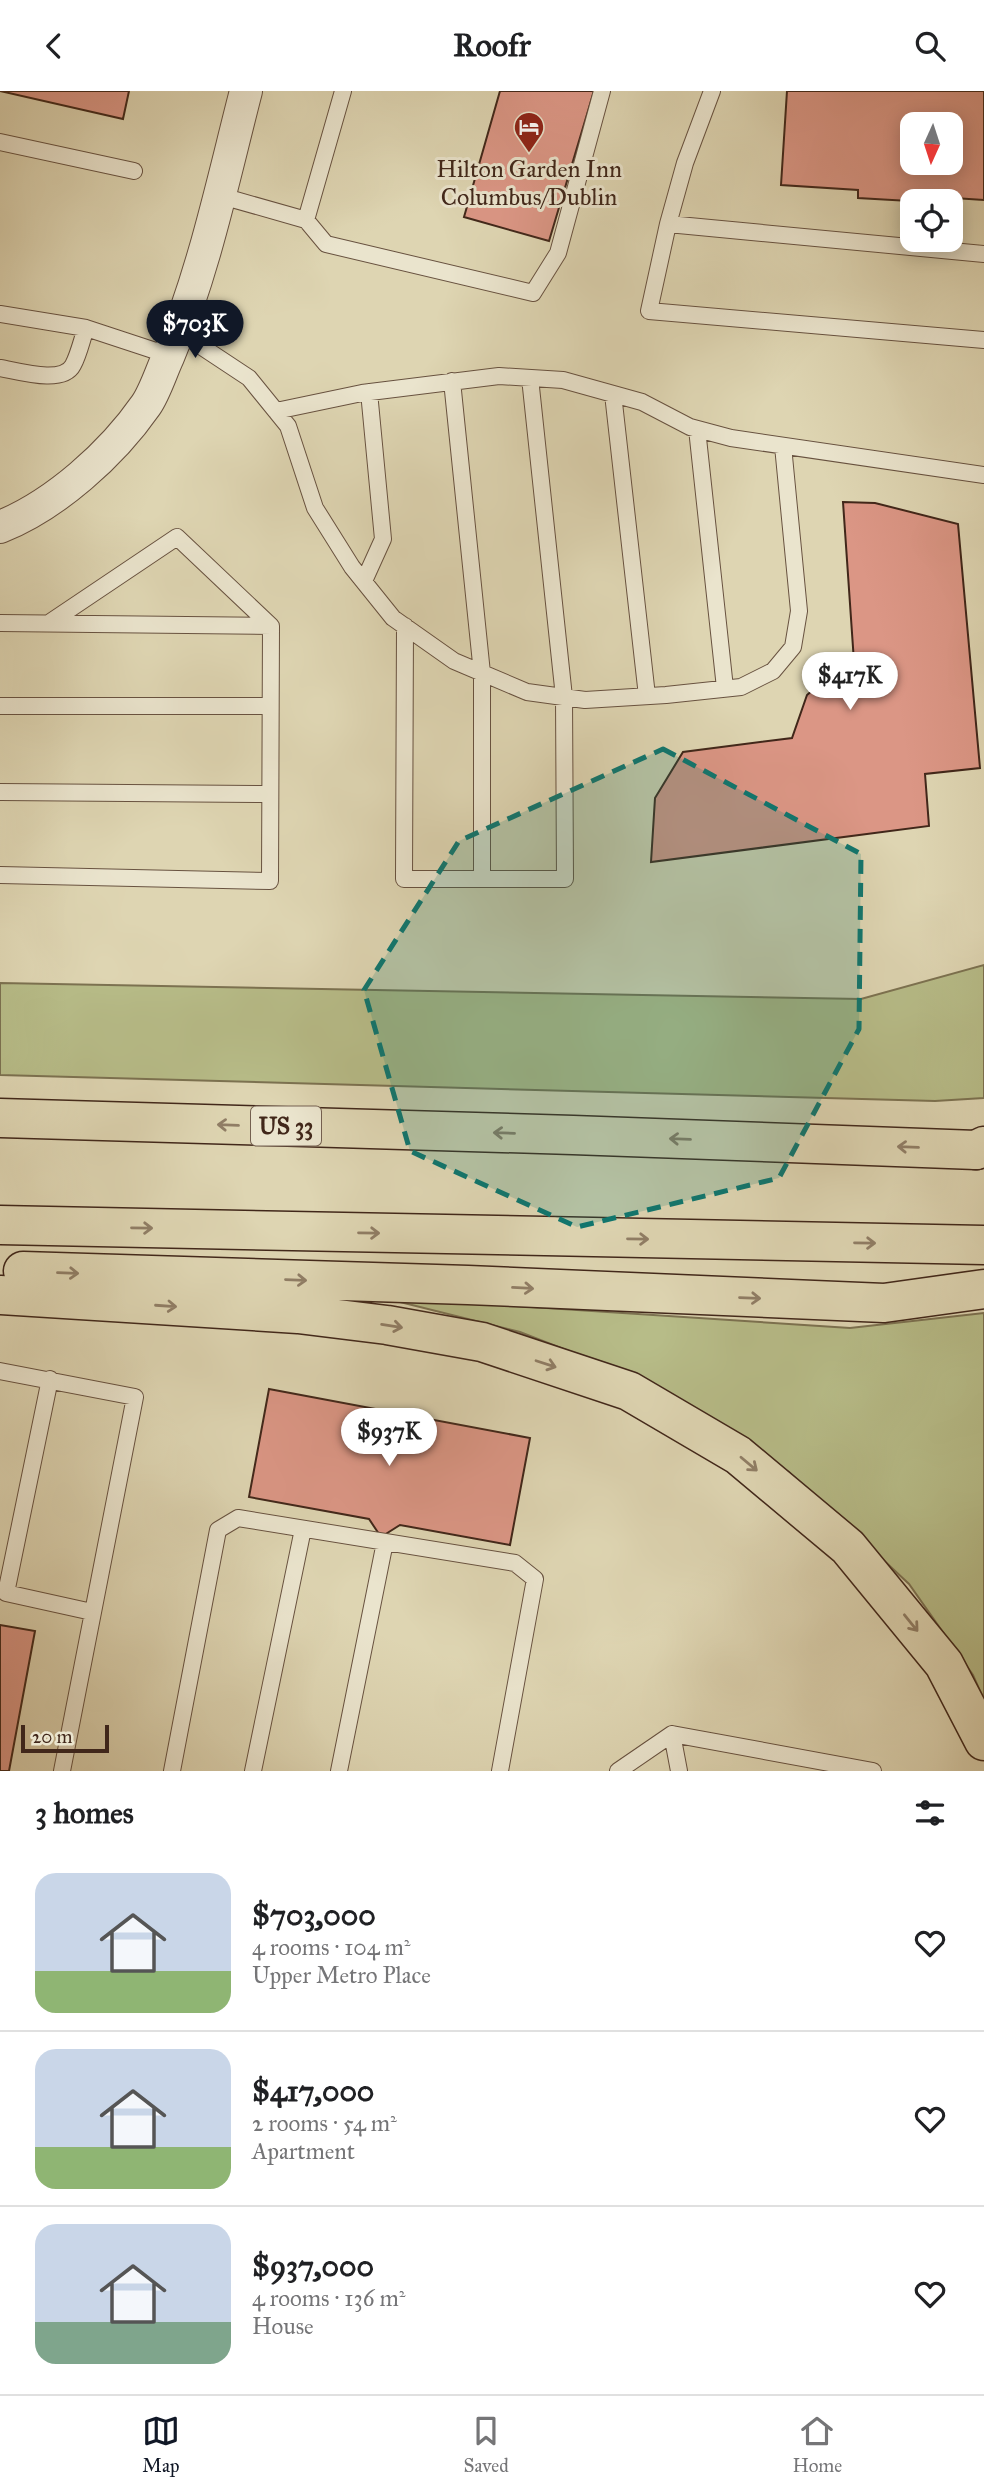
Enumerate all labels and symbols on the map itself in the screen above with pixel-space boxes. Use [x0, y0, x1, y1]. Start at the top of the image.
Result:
hotel icon: Hilton Garden Inn Columbus/Dublin [512, 110, 546, 154]
north arrow [900, 112, 962, 175]
place label: Hilton Garden Inn Columbus/Dublin [436, 154, 622, 212]
pin: $703K [146, 301, 244, 360]
pin: $417K [801, 653, 899, 712]
road number: US 33 [251, 1107, 321, 1145]
one-way arrow [217, 1118, 240, 1131]
one-way arrow [493, 1126, 516, 1139]
one-way arrow [669, 1132, 692, 1145]
one-way arrow [896, 1141, 919, 1154]
one-way arrow [130, 1221, 153, 1235]
one-way arrow [357, 1226, 380, 1240]
one-way arrow [626, 1232, 649, 1245]
one-way arrow [854, 1236, 877, 1250]
one-way arrow [56, 1266, 79, 1279]
one-way arrow [284, 1273, 307, 1287]
one-way arrow [511, 1282, 534, 1295]
one-way arrow [738, 1292, 761, 1305]
one-way arrow [154, 1299, 177, 1312]
one-way arrow [380, 1320, 403, 1333]
one-way arrow [535, 1359, 557, 1371]
pin: $937K [340, 1409, 438, 1468]
one-way arrow [740, 1456, 758, 1472]
one-way arrow [903, 1613, 918, 1631]
scale bar [21, 1722, 108, 1754]

